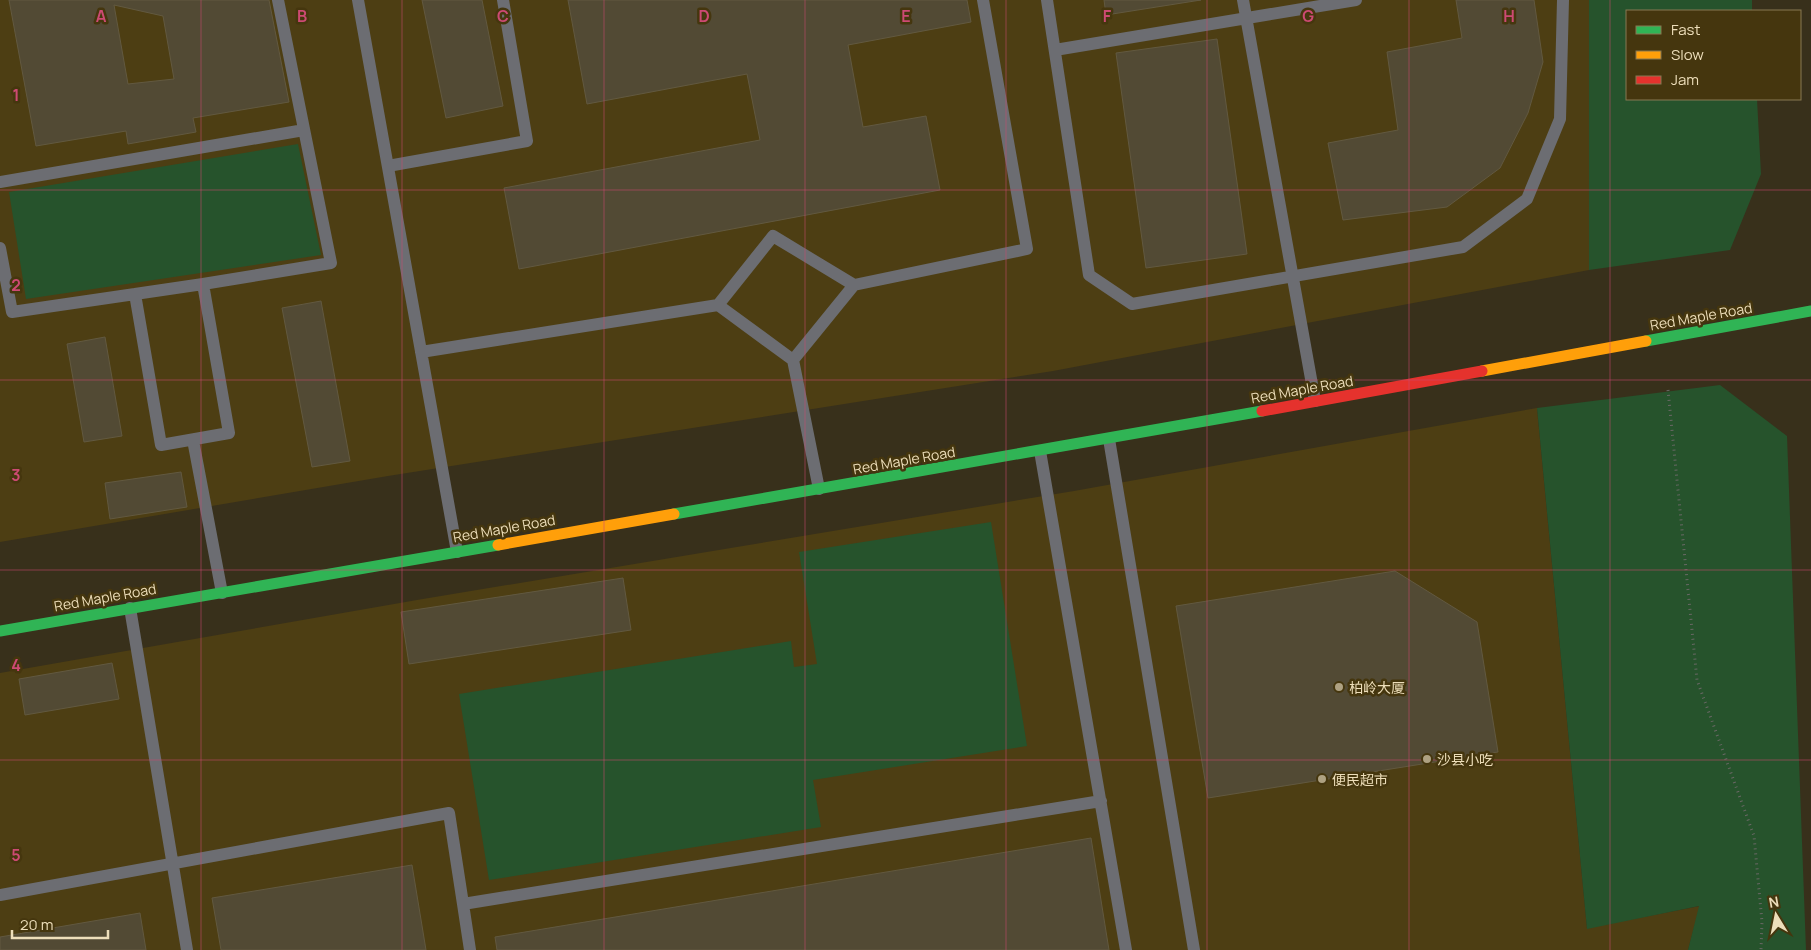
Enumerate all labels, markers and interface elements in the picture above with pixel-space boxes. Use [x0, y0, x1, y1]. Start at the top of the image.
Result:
text: A [96, 5, 107, 27]
text: B [297, 5, 307, 27]
text: C [497, 5, 509, 27]
text: D [698, 5, 710, 27]
text: E [901, 5, 911, 27]
text: F [1103, 5, 1112, 27]
text: G [1302, 5, 1314, 27]
text: H [1503, 5, 1515, 27]
legend [1626, 10, 1801, 100]
text: Fast [1671, 19, 1700, 40]
text: Slow [1671, 44, 1704, 65]
text: Jam [1671, 69, 1699, 90]
text: 1 [12, 84, 20, 106]
text: 2 [11, 274, 21, 296]
street label: Red Maple Road [1648, 298, 1754, 334]
street label: Red Maple Road [1249, 371, 1355, 407]
street label: Red Maple Road [851, 442, 957, 478]
text: 3 [11, 464, 21, 486]
street label: Red Maple Road [451, 510, 557, 546]
street label: Red Maple Road [52, 579, 158, 615]
text: 4 [11, 654, 21, 676]
place label: 柏岭大厦 [1349, 678, 1405, 697]
marker: 柏岭大厦 [1333, 681, 1345, 693]
place label: 沙县小吃 [1437, 750, 1493, 769]
marker: 沙县小吃 [1421, 753, 1433, 765]
place label: 便民超市 [1332, 770, 1388, 789]
marker: 便民超市 [1316, 773, 1328, 785]
text: 5 [11, 844, 21, 866]
north arrow [1751, 890, 1801, 940]
text: N [1767, 891, 1780, 912]
scale bar [12, 908, 109, 940]
text: 20 m [20, 914, 53, 935]

